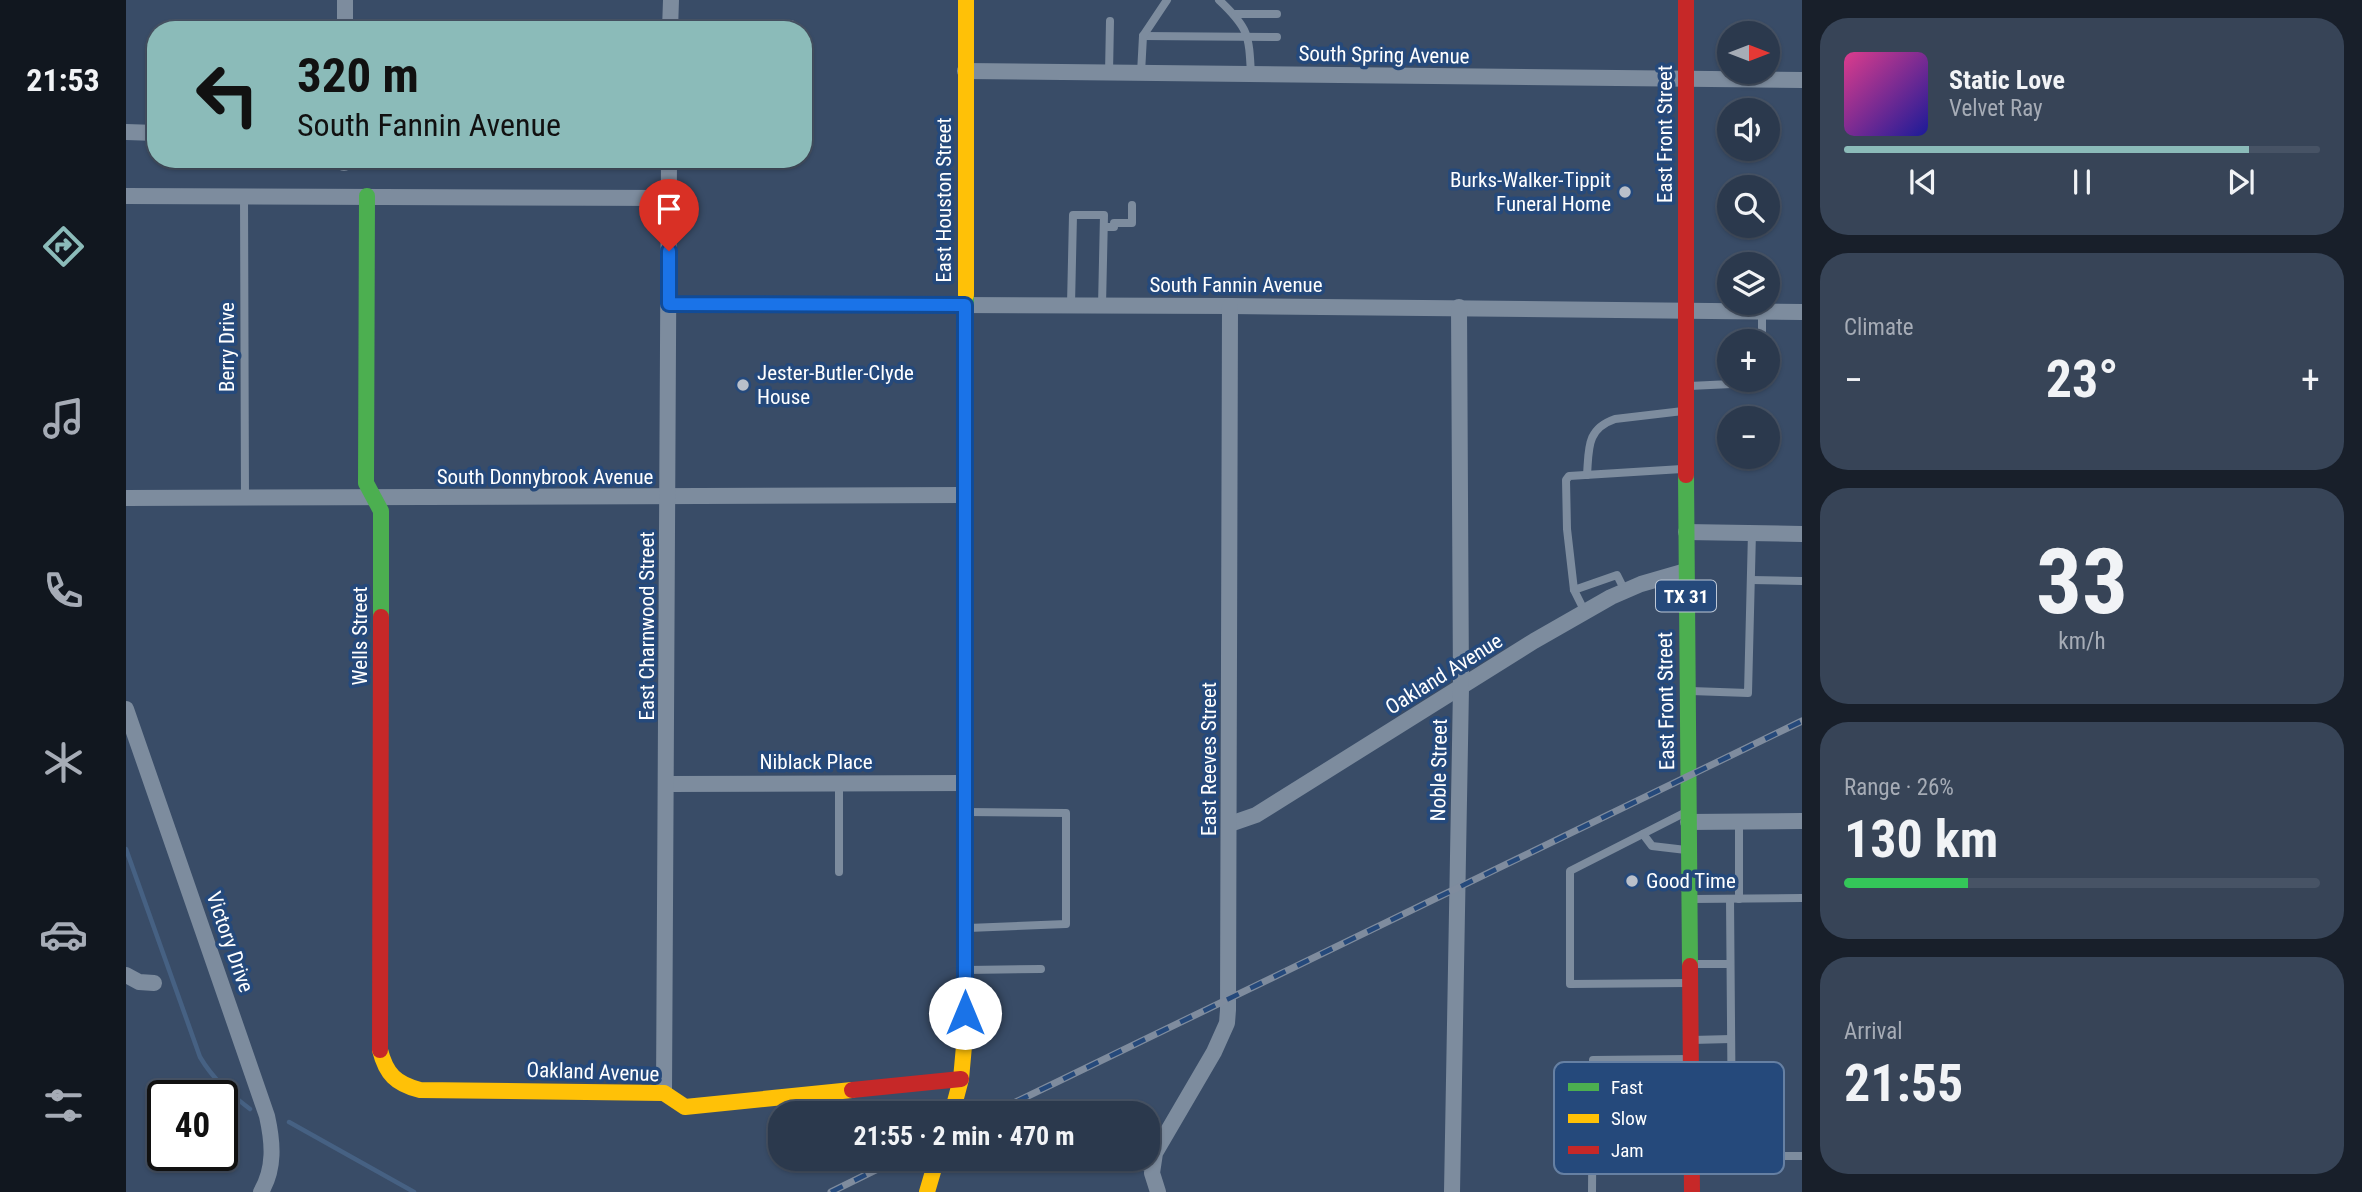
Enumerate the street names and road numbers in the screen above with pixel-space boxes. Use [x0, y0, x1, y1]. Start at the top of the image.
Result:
street label: South Spring Avenue [1298, 42, 1470, 68]
street label: East Front Street [1653, 65, 1677, 203]
street label: East Houston Street [932, 117, 956, 283]
street label: South Fannin Avenue [1149, 273, 1323, 297]
street label: Berry Drive [215, 302, 239, 392]
street label: South Donnybrook Avenue [437, 465, 654, 489]
street label: East Charnwood Street [635, 532, 659, 720]
road number: TX 31 [1656, 580, 1716, 611]
street label: Wells Street [348, 587, 372, 685]
street label: Oakland Avenue [1381, 629, 1507, 719]
street label: East Front Street [1653, 632, 1679, 770]
street label: East Reeves Street [1197, 682, 1221, 836]
street label: Noble Street [1426, 718, 1452, 822]
street label: Niblack Place [759, 750, 873, 774]
street label: Victory Drive [202, 889, 258, 996]
street label: Oakland Avenue [526, 1058, 660, 1086]

